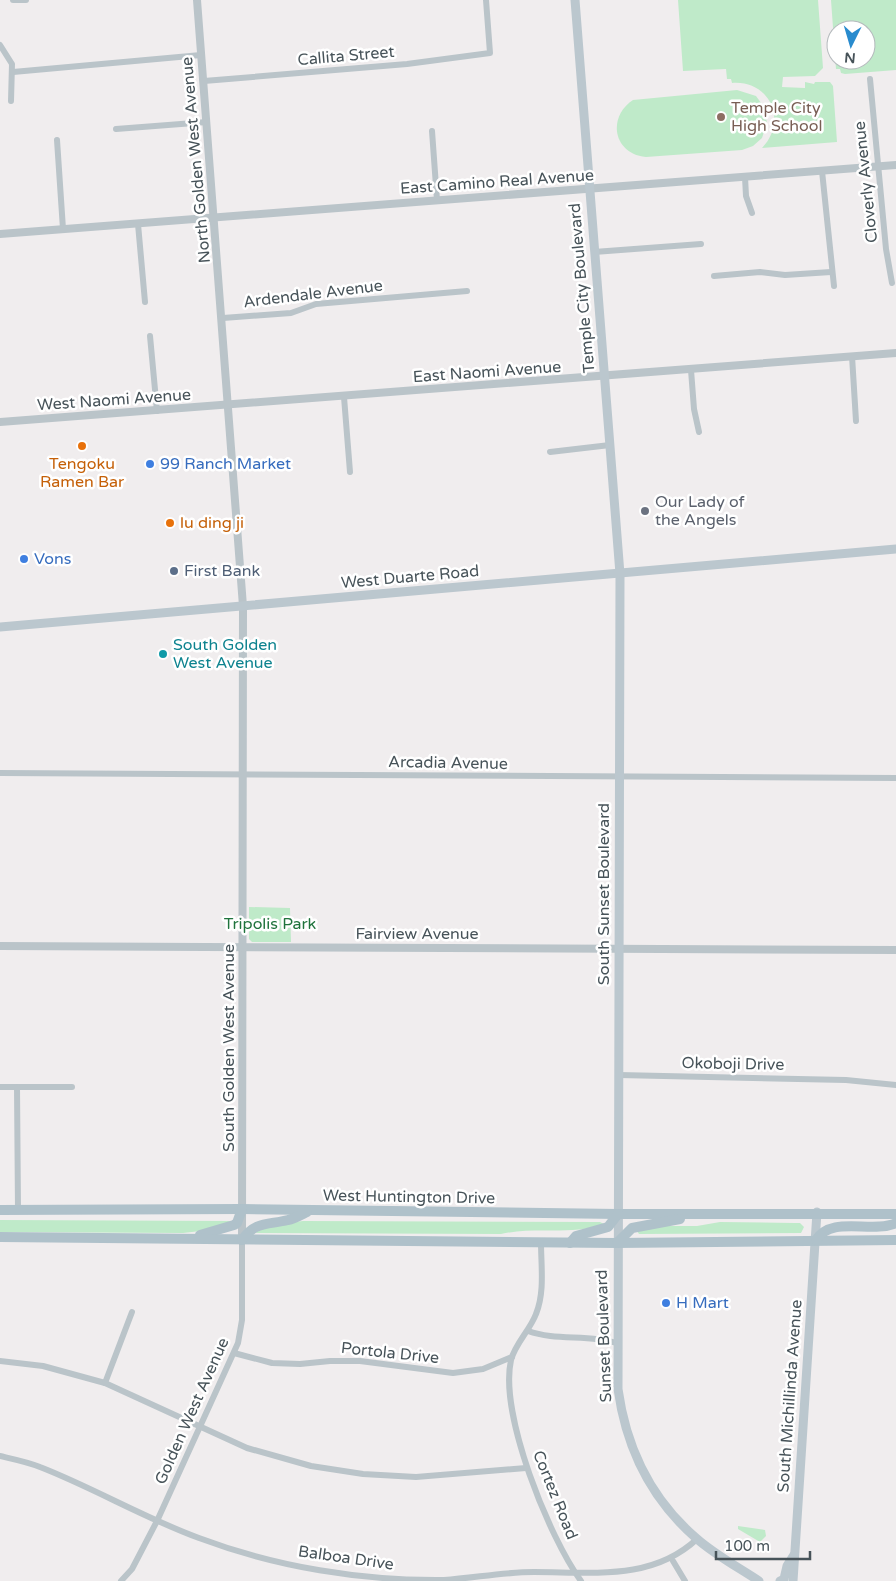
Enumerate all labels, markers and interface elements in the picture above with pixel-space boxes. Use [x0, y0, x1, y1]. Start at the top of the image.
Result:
north arrow [826, 20, 876, 70]
street label: Callita Street [297, 42, 395, 70]
text: N [844, 48, 856, 66]
street label: North Golden West Avenue [177, 56, 215, 264]
place label: Temple City High School [731, 98, 822, 136]
marker: Temple City High School [715, 111, 727, 123]
street label: Cloverly Avenue [850, 120, 882, 244]
street label: East Camino Real Avenue [399, 165, 595, 199]
street label: Temple City Boulevard [565, 202, 599, 374]
street label: Ardendale Avenue [242, 276, 384, 312]
street label: East Naomi Avenue [412, 357, 562, 387]
street label: West Naomi Avenue [36, 385, 192, 415]
marker: Tengoku Ramen Bar [76, 440, 88, 452]
place label: Tengoku Ramen Bar [40, 454, 125, 492]
place label: 99 Ranch Market [160, 454, 291, 474]
marker: 99 Ranch Market [144, 458, 156, 470]
place label: Our Lady of the Angels [655, 492, 746, 530]
marker: Our Lady of the Angels [639, 505, 651, 517]
place label: lu ding ji [180, 513, 244, 533]
marker: lu ding ji [164, 517, 176, 529]
place label: Vons [34, 549, 71, 569]
marker: Vons [18, 553, 30, 565]
place label: First Bank [184, 561, 260, 581]
street label: West Duarte Road [340, 561, 480, 593]
marker: First Bank [168, 565, 180, 577]
place label: South Golden West Avenue [173, 635, 277, 673]
marker: South Golden West Avenue [157, 648, 169, 660]
street label: Arcadia Avenue [388, 752, 508, 774]
street label: South Sunset Boulevard [594, 803, 614, 985]
park label: Tripolis Park [224, 914, 317, 934]
street label: Fairview Avenue [355, 924, 479, 944]
street label: South Golden West Avenue [219, 944, 239, 1152]
street label: Okoboji Drive [682, 1053, 784, 1075]
street label: West Huntington Drive [323, 1185, 495, 1209]
street label: Sunset Boulevard [592, 1269, 616, 1403]
place label: H Mart [676, 1293, 729, 1313]
marker: H Mart [660, 1297, 672, 1309]
street label: South Michillinda Avenue [773, 1299, 807, 1493]
street label: Golden West Avenue [151, 1335, 233, 1487]
street label: Portola Drive [340, 1338, 440, 1368]
street label: Cortez Road [528, 1448, 582, 1542]
scale bar [716, 1528, 810, 1560]
text: 100 m [724, 1537, 770, 1555]
street label: Balboa Drive [297, 1541, 395, 1575]

